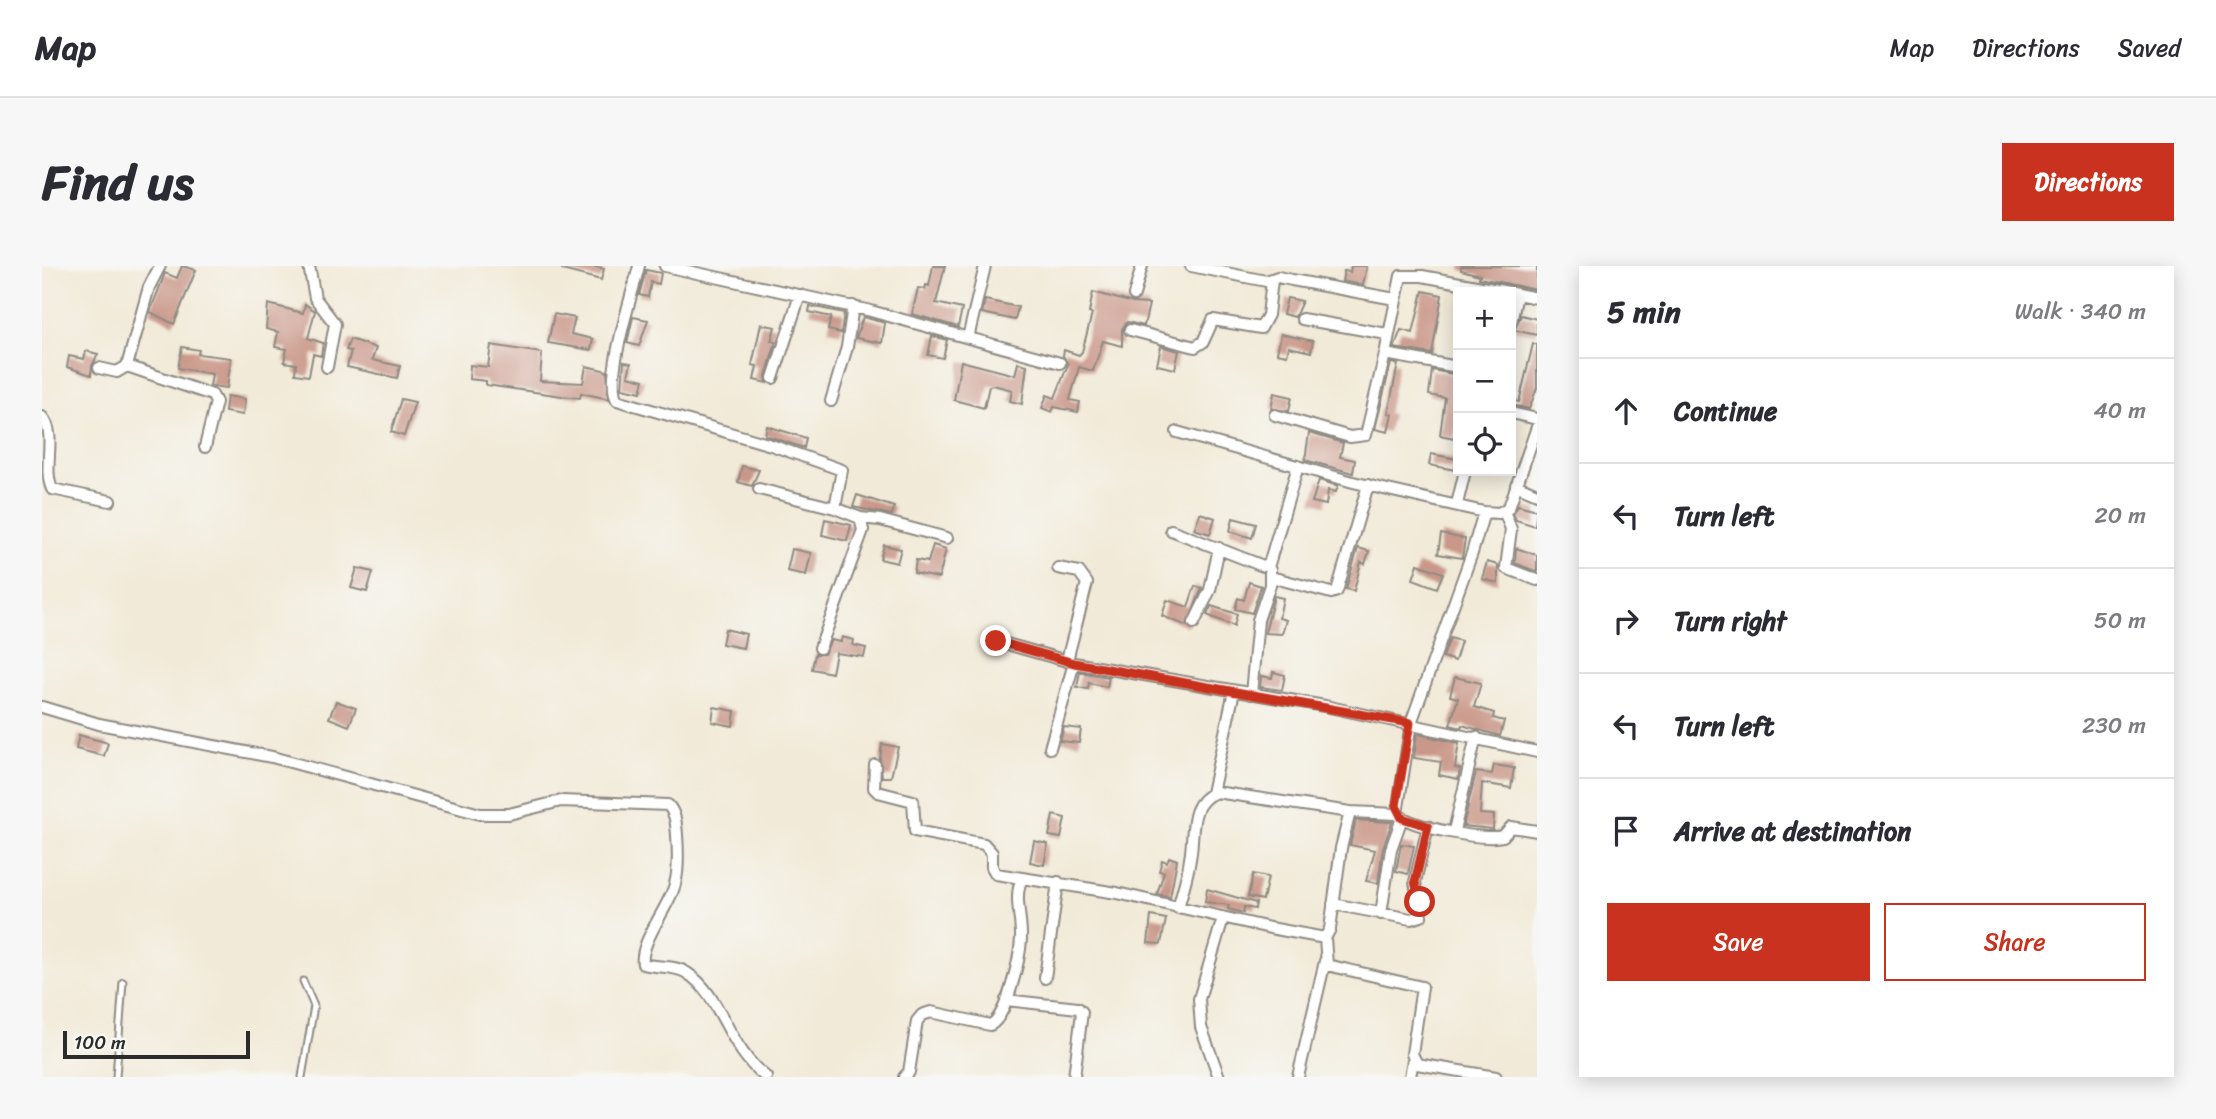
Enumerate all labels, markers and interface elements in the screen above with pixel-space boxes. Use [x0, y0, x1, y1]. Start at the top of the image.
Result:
text: Map [35, 19, 96, 77]
text: Map [1890, 27, 1934, 69]
text: Directions [1972, 27, 2080, 69]
text: Saved [2118, 27, 2181, 69]
text: Find us [42, 139, 194, 226]
button: Directions [2002, 143, 2174, 221]
text: 5 min [1607, 285, 1681, 339]
map controls [1453, 287, 1516, 476]
button: + [1453, 287, 1516, 350]
text: Walk · 340 m [2015, 291, 2146, 332]
button: − [1453, 350, 1516, 413]
text: Continue [1674, 388, 1777, 434]
text: 40 m [2093, 390, 2146, 431]
icon: ahead [1607, 392, 1645, 430]
button: locate [1453, 413, 1516, 476]
text: Turn left [1674, 493, 1774, 539]
text: 20 m [2095, 495, 2146, 536]
icon: left [1607, 497, 1645, 535]
text: Turn right [1674, 598, 1787, 644]
text: 50 m [2094, 600, 2146, 641]
icon: right [1607, 602, 1645, 640]
route end [980, 625, 1011, 656]
text: Turn left [1674, 703, 1774, 749]
text: 230 m [2082, 705, 2146, 746]
icon: left [1607, 707, 1645, 745]
text: Arrive at destination [1674, 808, 1911, 854]
icon: arrive [1607, 812, 1645, 850]
route start [1404, 886, 1435, 917]
button: Save [1607, 903, 1870, 981]
button: Share [1884, 903, 2146, 981]
text: 100 m [74, 1026, 126, 1059]
scale bar [63, 1028, 250, 1060]

